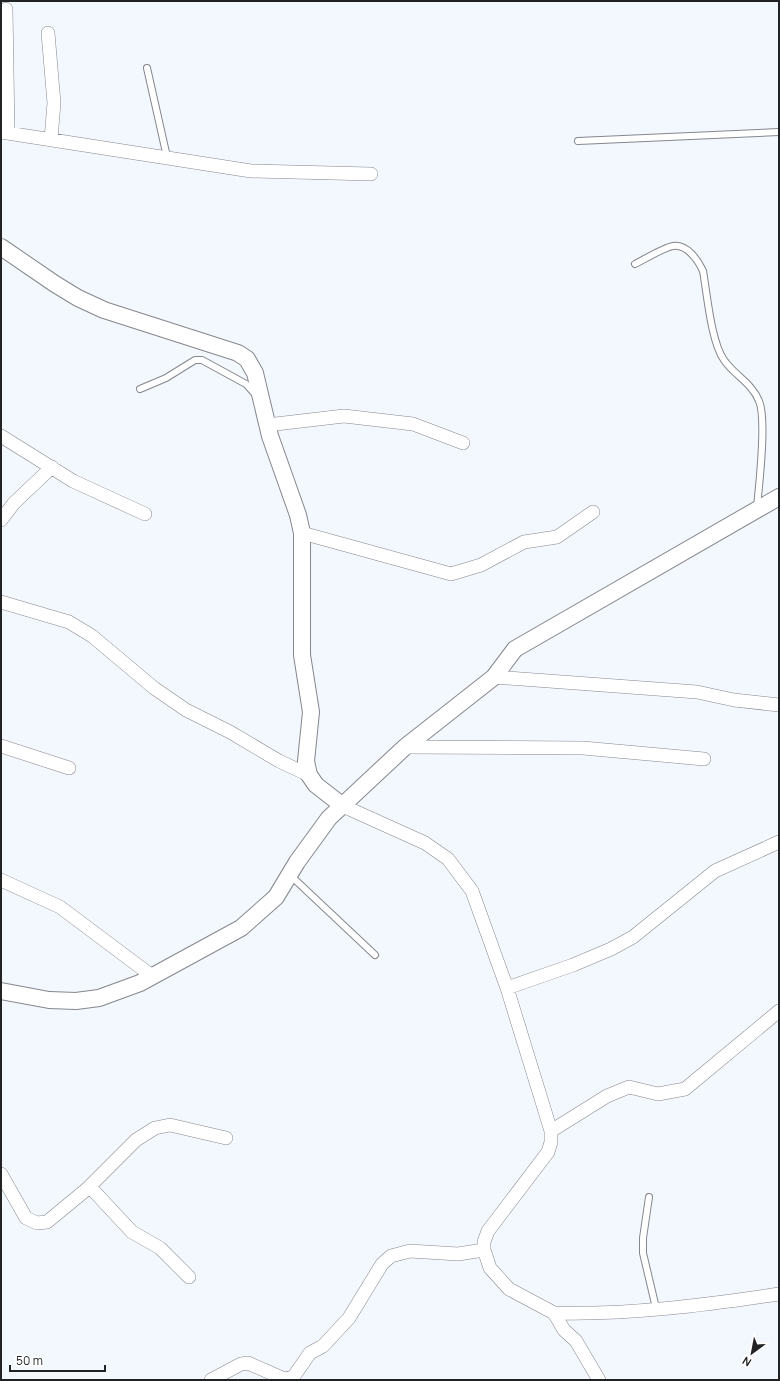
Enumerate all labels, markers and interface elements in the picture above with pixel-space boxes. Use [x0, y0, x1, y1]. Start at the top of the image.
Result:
north arrow [732, 1333, 772, 1373]
scale bar [10, 1347, 105, 1373]
text: 50 m [16, 1352, 43, 1369]
text: N [739, 1353, 754, 1370]

